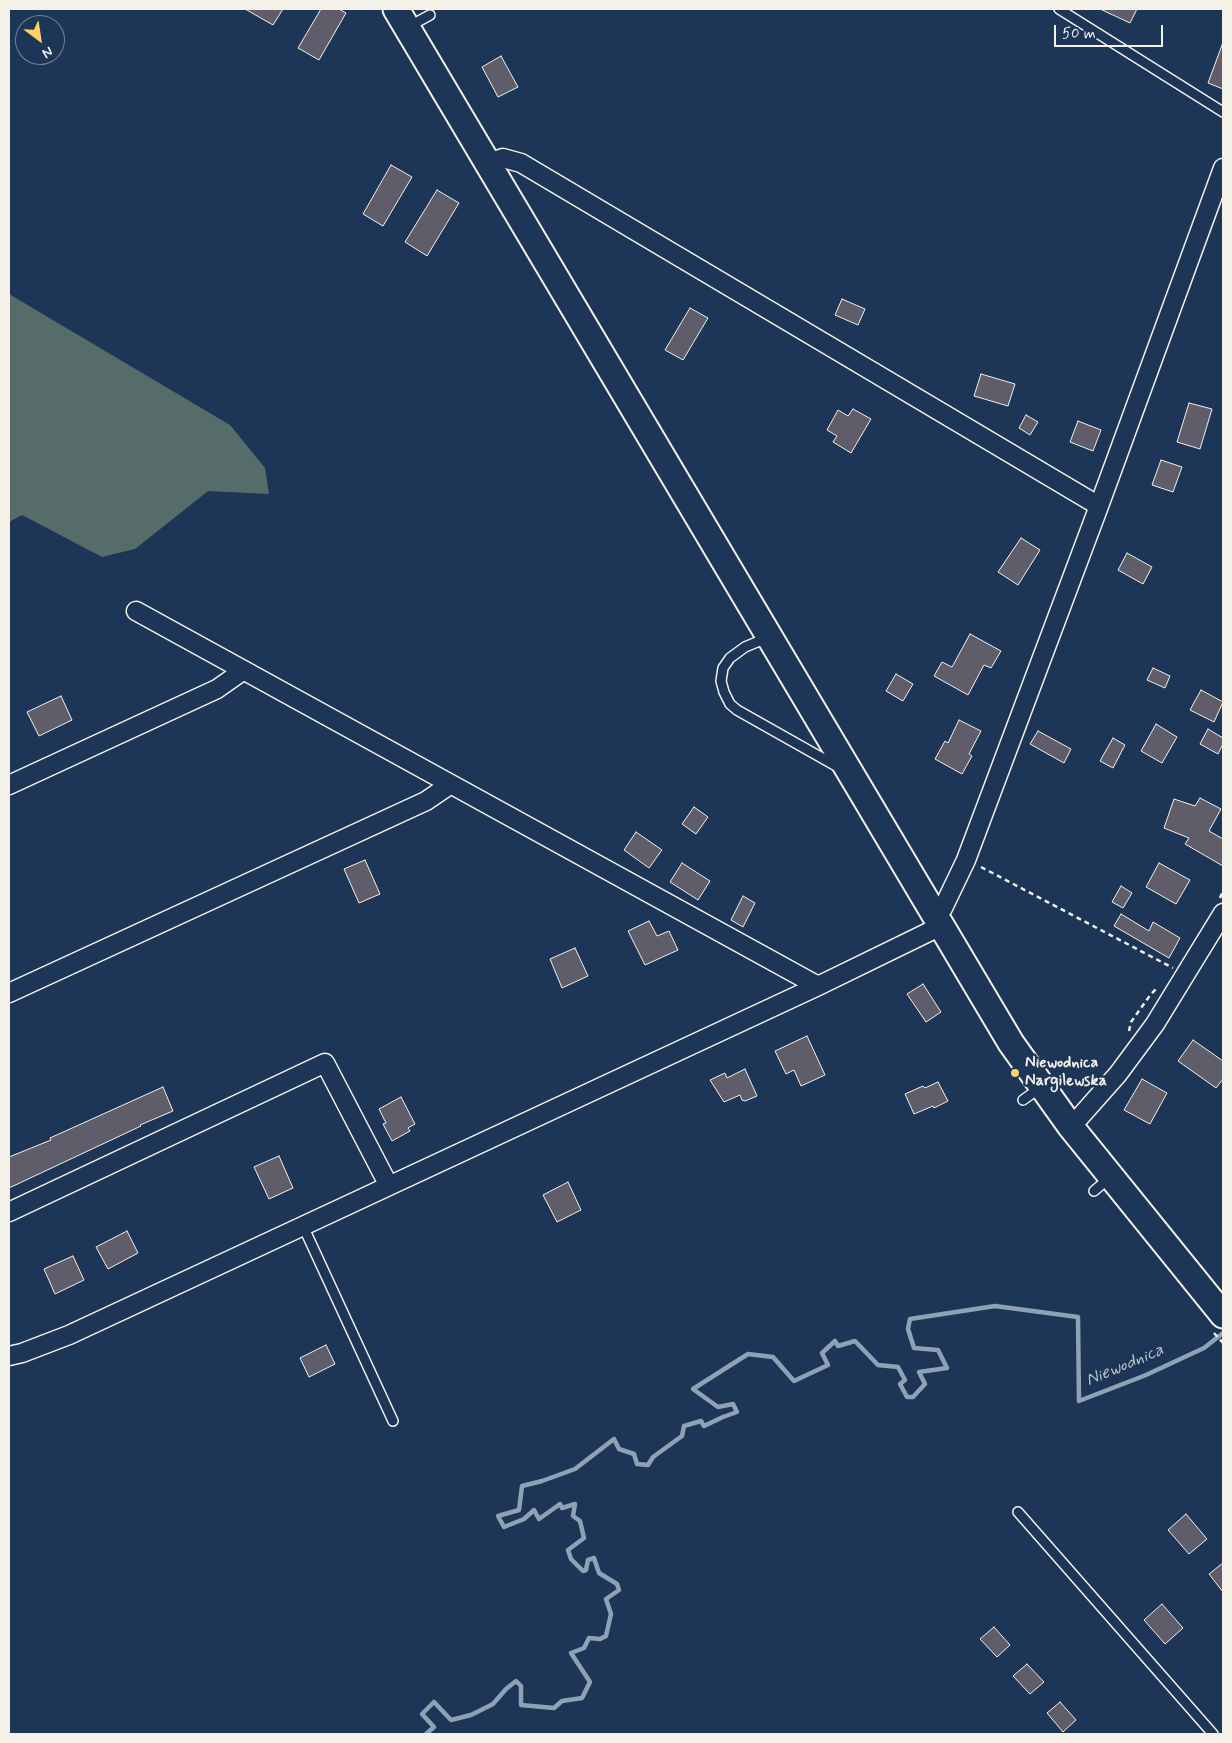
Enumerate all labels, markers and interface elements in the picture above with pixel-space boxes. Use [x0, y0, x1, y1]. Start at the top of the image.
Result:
north arrow [15, 15, 65, 65]
scale bar [1057, 15, 1166, 47]
text: 50 m [1062, 24, 1096, 44]
text: N [39, 42, 56, 62]
place label: Niewodnica Nargilewska [1025, 1054, 1107, 1092]
marker: Niewodnica Nargilewska [1009, 1067, 1021, 1079]
water label: Niewodnica [1083, 1340, 1167, 1392]

